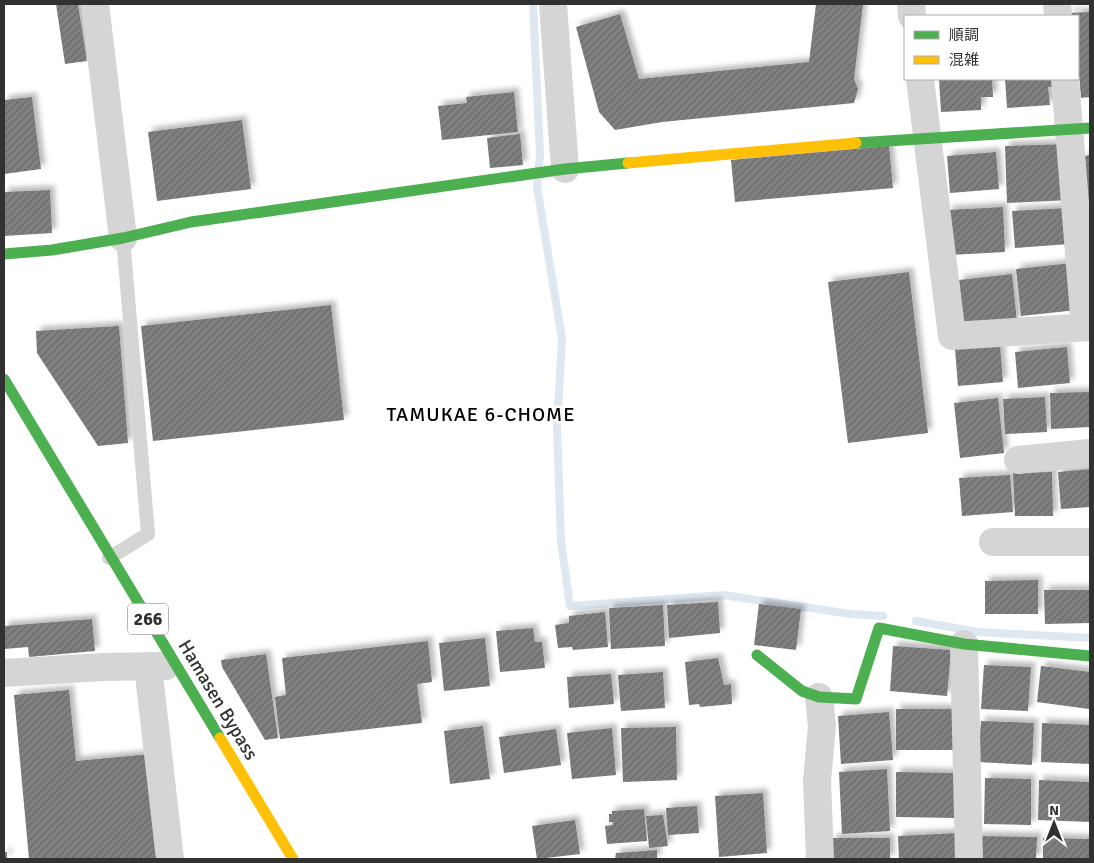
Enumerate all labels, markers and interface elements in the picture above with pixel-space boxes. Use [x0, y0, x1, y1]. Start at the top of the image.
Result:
legend [904, 15, 1079, 80]
text: 順調 [949, 26, 979, 44]
text: 混雑 [949, 51, 979, 69]
district label: TAMUKAE 6-CHOME [386, 402, 576, 427]
road number: 266 [128, 604, 168, 634]
street label: Hamasen Bypass [173, 636, 263, 764]
north arrow [1029, 798, 1079, 848]
text: N [1049, 802, 1059, 819]

